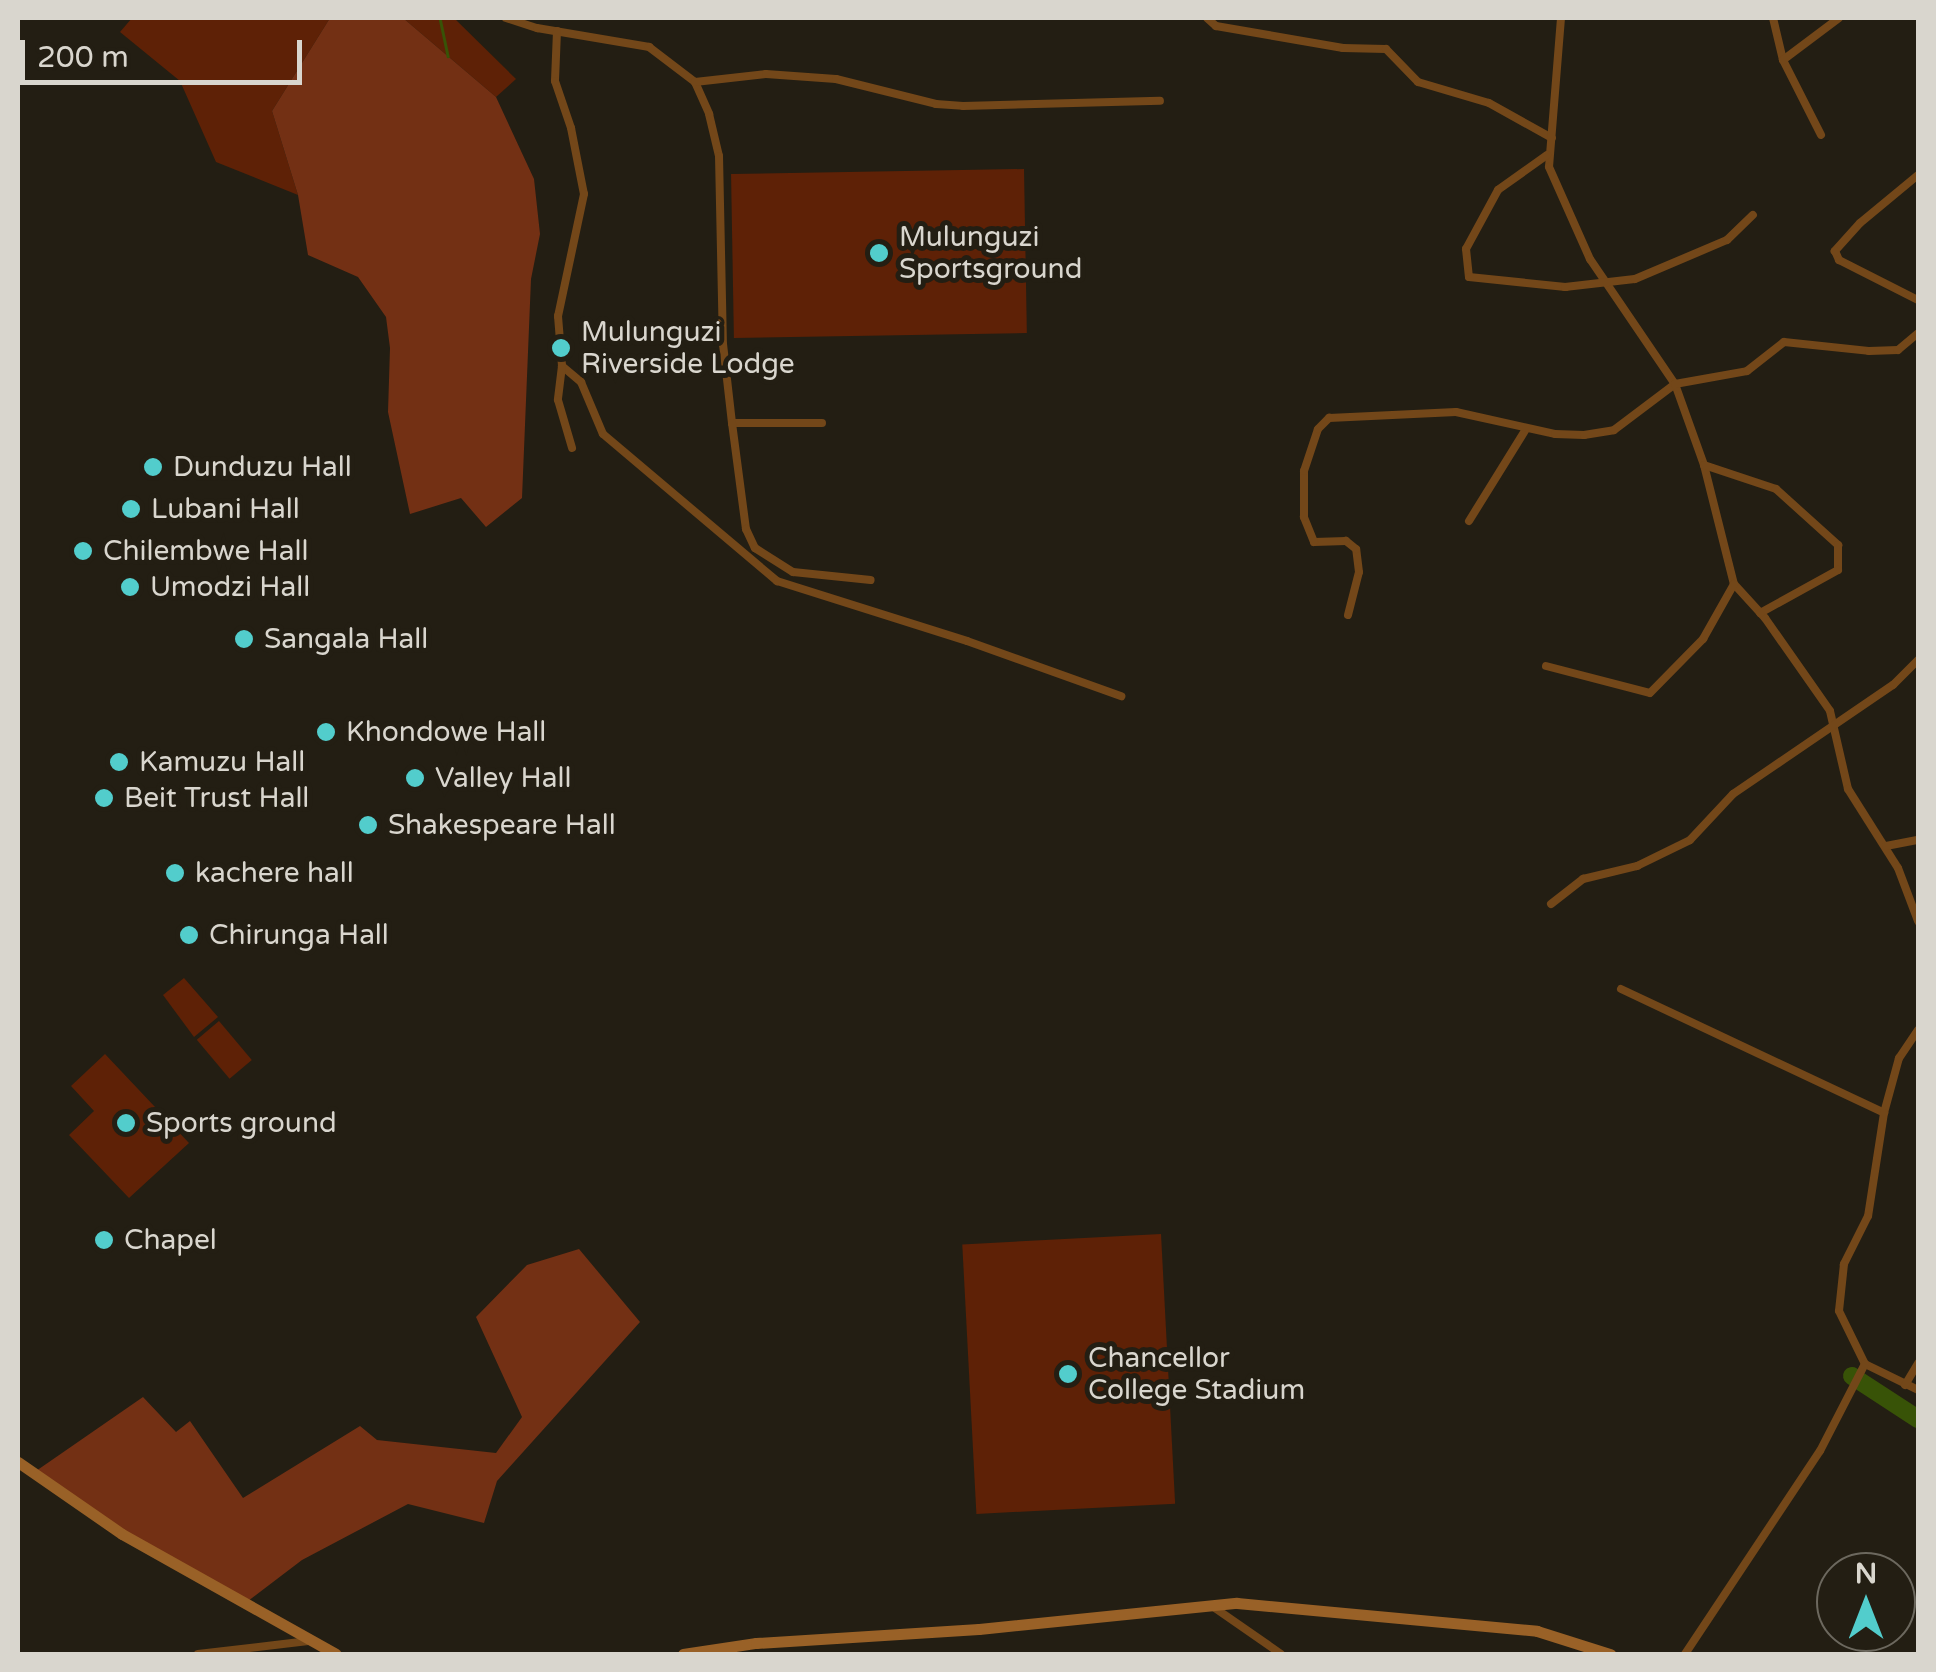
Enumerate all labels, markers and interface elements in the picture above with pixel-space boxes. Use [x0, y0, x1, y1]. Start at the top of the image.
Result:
scale bar [25, 20, 308, 82]
text: 200 m [37, 39, 129, 76]
place label: Mulunguzi Sportsground [899, 220, 1082, 286]
marker: Mulunguzi Sportsground [868, 242, 890, 264]
place label: Mulunguzi Riverside Lodge [581, 315, 795, 381]
marker: Mulunguzi Riverside Lodge [550, 337, 572, 359]
place label: Dunduzu Hall [173, 450, 352, 484]
marker: Dunduzu Hall [142, 456, 164, 478]
place label: Lubani Hall [151, 492, 300, 526]
marker: Lubani Hall [120, 498, 142, 520]
place label: Chilembwe Hall [103, 534, 308, 568]
marker: Chilembwe Hall [72, 540, 94, 562]
place label: Umodzi Hall [150, 570, 310, 604]
marker: Umodzi Hall [119, 576, 141, 598]
place label: Sangala Hall [264, 622, 428, 656]
marker: Sangala Hall [233, 628, 255, 650]
place label: Khondowe Hall [346, 715, 546, 749]
marker: Khondowe Hall [315, 721, 337, 743]
place label: Kamuzu Hall [139, 745, 305, 779]
marker: Kamuzu Hall [108, 751, 130, 773]
place label: Valley Hall [435, 761, 571, 795]
marker: Valley Hall [404, 767, 426, 789]
place label: Beit Trust Hall [124, 781, 309, 815]
marker: Beit Trust Hall [93, 787, 115, 809]
place label: Shakespeare Hall [388, 808, 616, 842]
marker: Shakespeare Hall [357, 814, 379, 836]
place label: kachere hall [195, 856, 354, 890]
marker: kachere hall [164, 862, 186, 884]
place label: Chirunga Hall [209, 918, 389, 952]
marker: Chirunga Hall [178, 924, 200, 946]
place label: Sports ground [146, 1106, 337, 1140]
marker: Sports ground [115, 1112, 137, 1134]
place label: Chapel [124, 1223, 217, 1257]
marker: Chapel [93, 1229, 115, 1251]
place label: Chancellor College Stadium [1088, 1341, 1305, 1407]
marker: Chancellor College Stadium [1057, 1363, 1079, 1385]
north arrow [1816, 1552, 1916, 1652]
text: N [1855, 1557, 1877, 1591]

